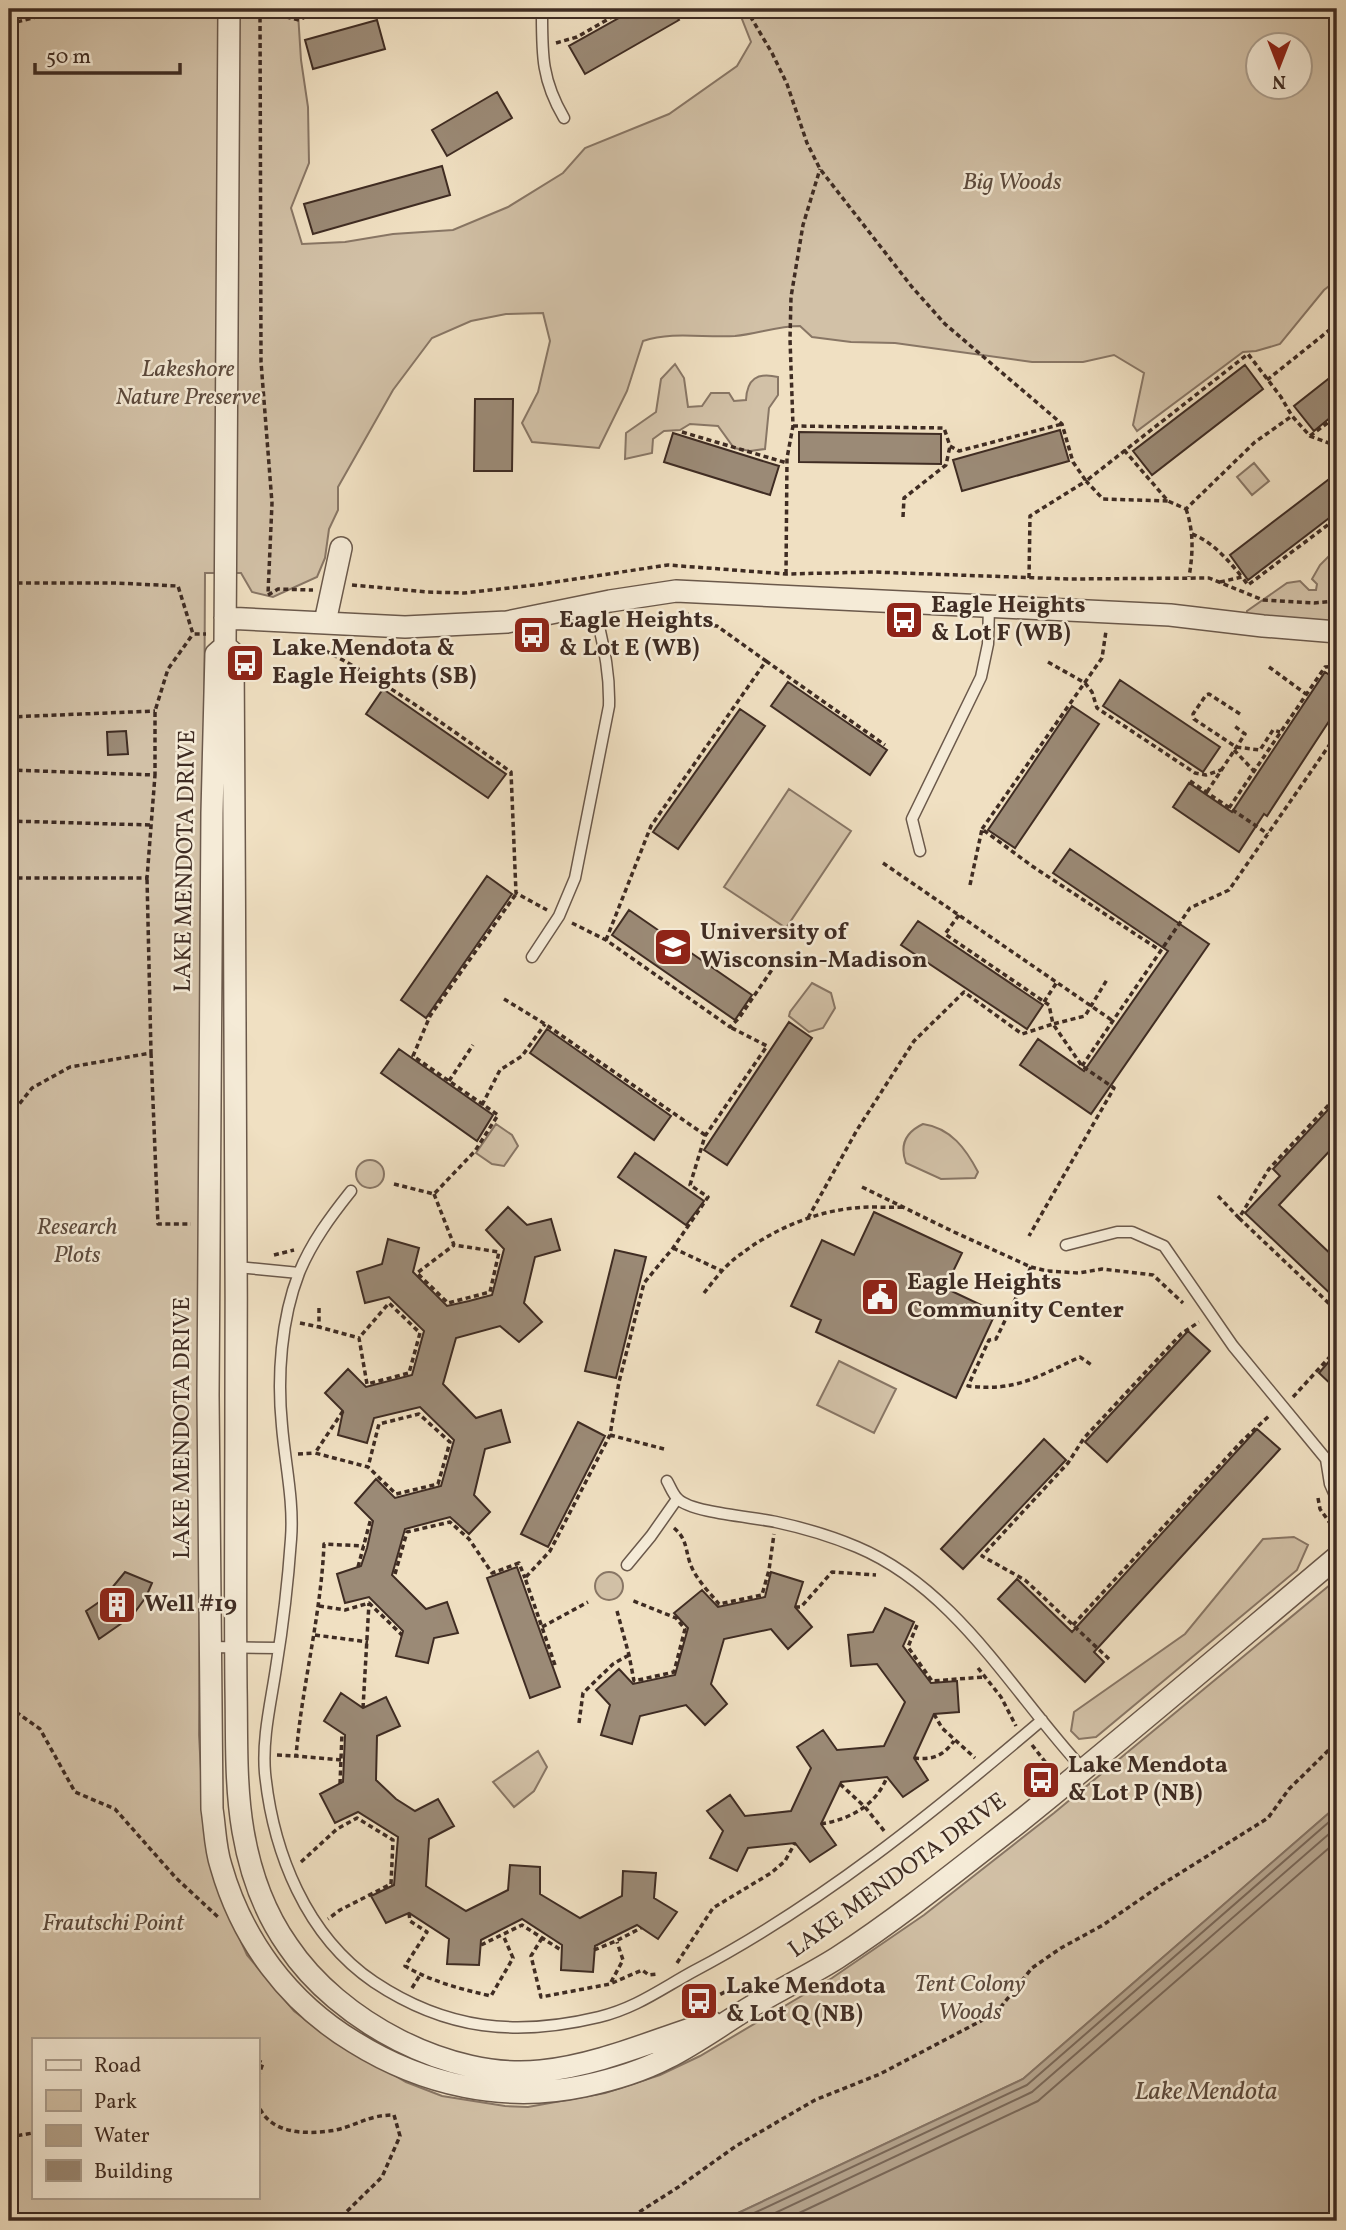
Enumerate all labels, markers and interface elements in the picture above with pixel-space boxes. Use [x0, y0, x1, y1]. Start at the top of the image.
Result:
scale bar [35, 32, 180, 76]
north arrow [1244, 32, 1314, 102]
text: 50 m [46, 43, 91, 72]
text: N [1272, 68, 1286, 94]
park label: Big Woods [962, 166, 1062, 200]
park label: Lakeshore Nature Preserve [115, 353, 261, 415]
place label: Eagle Heights & Lot F (WB) [931, 589, 1086, 651]
bus stop icon: Eagle Heights & Lot F (WB) [883, 599, 925, 641]
place label: Eagle Heights & Lot E (WB) [559, 604, 714, 666]
bus stop icon: Eagle Heights & Lot E (WB) [511, 614, 553, 656]
place label: Lake Mendota & Eagle Heights (SB) [272, 632, 476, 694]
bus stop icon: Lake Mendota & Eagle Heights (SB) [224, 642, 266, 684]
street label: LAKE MENDOTA DRIVE [167, 729, 205, 993]
place label: University of Wisconsin-Madison [700, 916, 928, 978]
school or university icon: University of Wisconsin-Madison [652, 926, 694, 968]
park label: Research Plots [36, 1211, 118, 1273]
place label: Eagle Heights Community Center [907, 1266, 1124, 1328]
public building icon: Eagle Heights Community Center [859, 1276, 901, 1318]
street label: LAKE MENDOTA DRIVE [166, 1297, 200, 1559]
building icon: Well #19 [96, 1584, 138, 1626]
place label: Well #19 [144, 1588, 237, 1622]
place label: Lake Mendota & Lot P (NB) [1068, 1749, 1228, 1811]
bus stop icon: Lake Mendota & Lot P (NB) [1020, 1759, 1062, 1801]
street label: LAKE MENDOTA DRIVE [782, 1785, 1014, 1967]
park label: Frautschi Point [42, 1907, 185, 1941]
park label: Tent Colony Woods [914, 1968, 1026, 2030]
place label: Lake Mendota & Lot Q (NB) [726, 1970, 886, 2032]
bus stop icon: Lake Mendota & Lot Q (NB) [678, 1980, 720, 2022]
legend [32, 2038, 259, 2198]
text: Road [94, 2052, 141, 2081]
water label: Lake Mendota [1134, 2074, 1278, 2110]
text: Park [94, 2088, 137, 2117]
text: Water [94, 2122, 150, 2151]
text: Building [94, 2158, 173, 2187]

